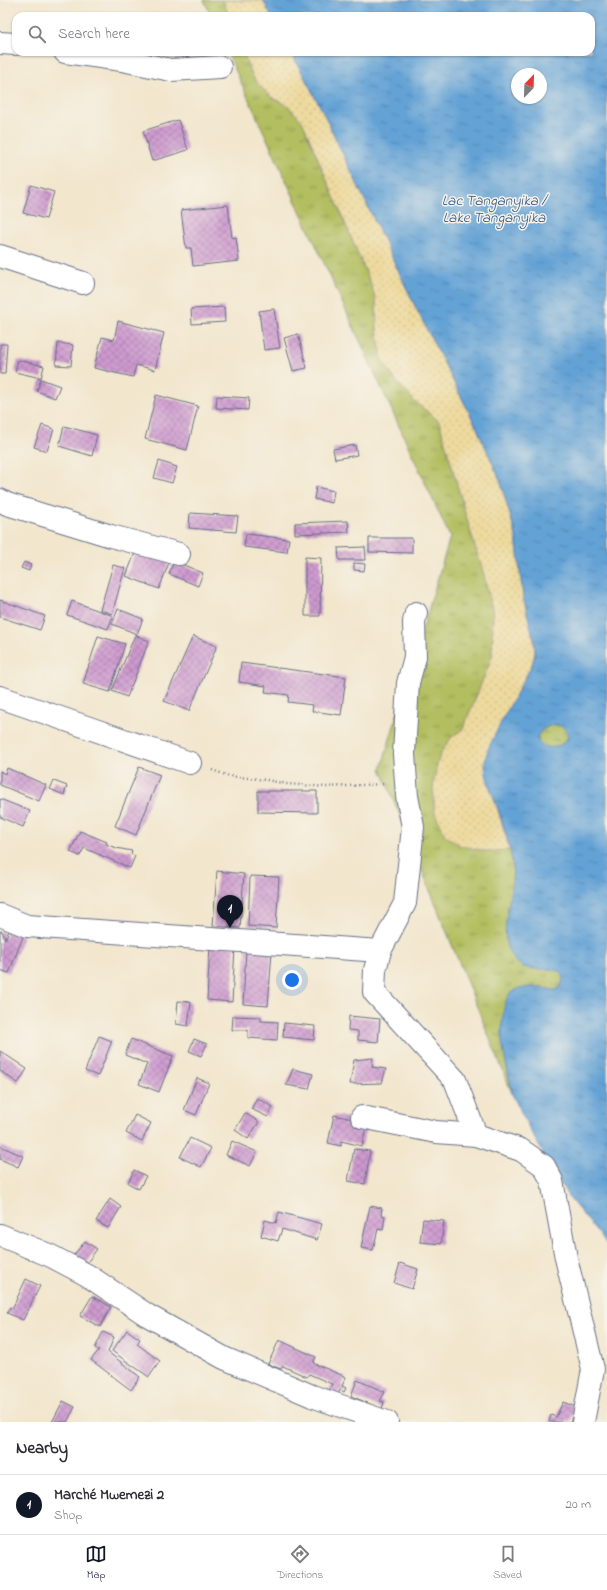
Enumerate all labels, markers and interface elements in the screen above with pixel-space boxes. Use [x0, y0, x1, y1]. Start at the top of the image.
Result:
search box [12, 12, 595, 56]
icon: search [26, 23, 48, 45]
text: Search here [58, 23, 130, 45]
north arrow [511, 68, 547, 104]
water label: Lac Tanganyika / Lake Tanganyika [442, 190, 550, 230]
pin: 1 [217, 895, 243, 928]
your location [282, 970, 302, 990]
text: Nearby [16, 1436, 68, 1461]
text: Marché Mwemezi 2 [54, 1484, 164, 1506]
text: 1 [27, 1495, 31, 1514]
text: 20 m [566, 1495, 591, 1514]
text: Shop [54, 1506, 82, 1525]
tab: Map [85, 1543, 107, 1583]
tab: Directions [277, 1543, 323, 1583]
tab: Saved [493, 1543, 522, 1583]

